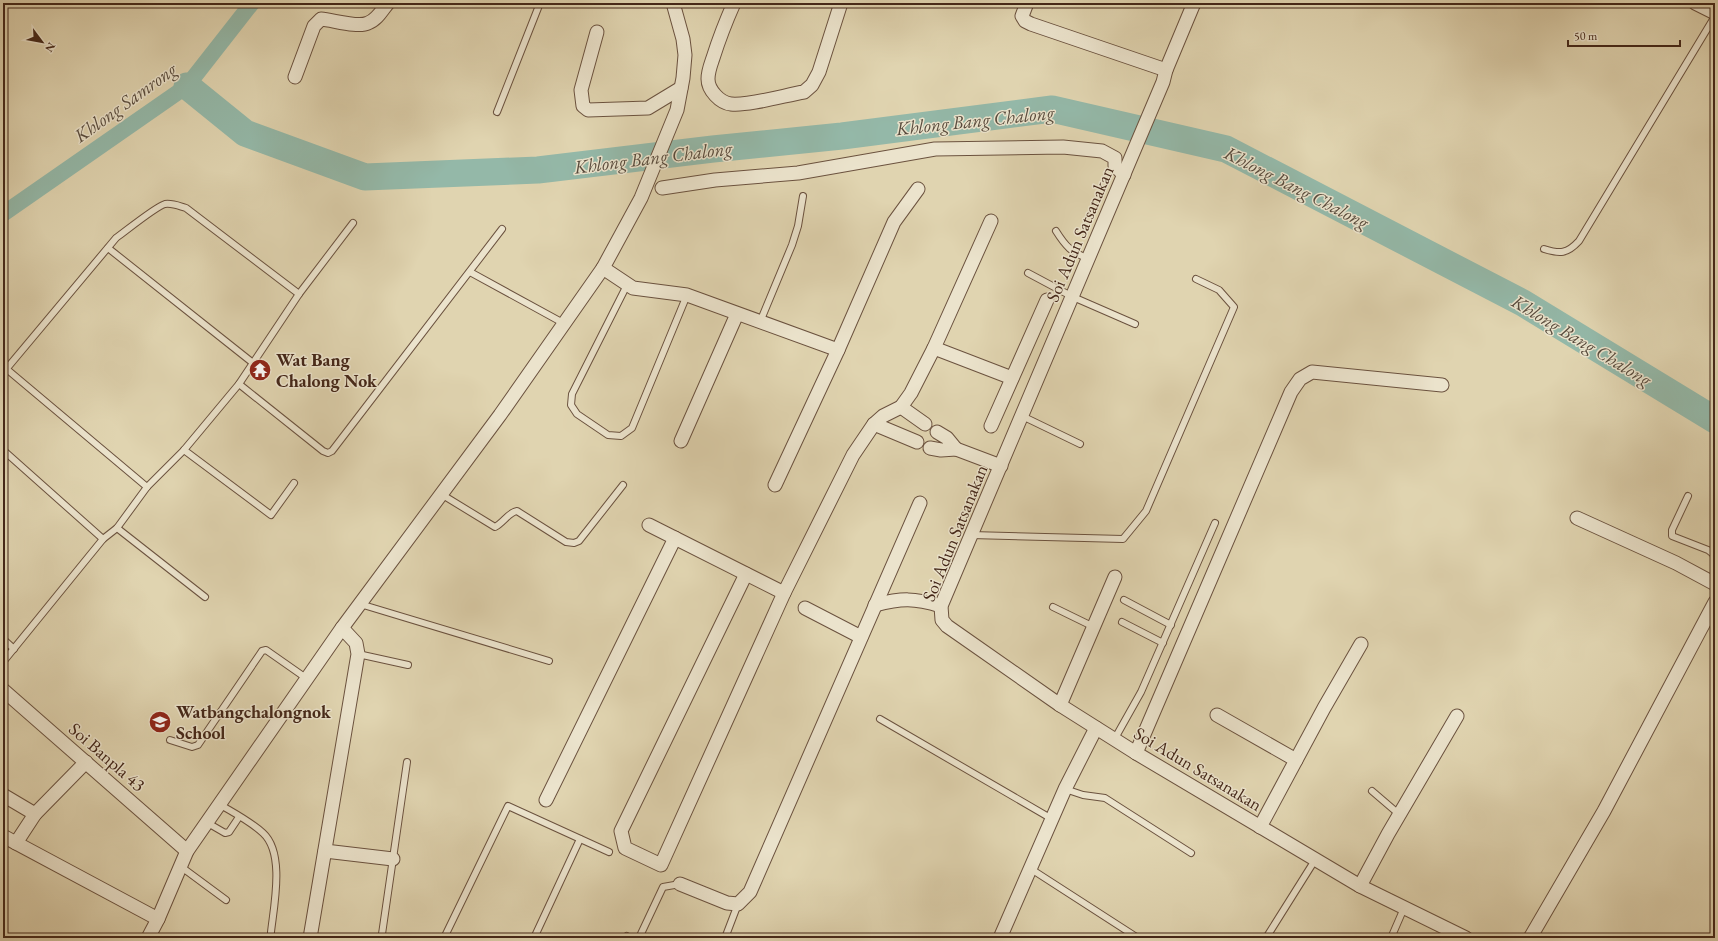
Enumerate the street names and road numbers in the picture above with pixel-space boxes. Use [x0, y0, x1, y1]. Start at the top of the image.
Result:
street label: Soi Adun Satsanakan [1041, 162, 1119, 305]
street label: Soi Adun Satsanakan [917, 461, 993, 605]
street label: Soi Banpla 43 [64, 717, 150, 796]
street label: Soi Adun Satsanakan [1130, 721, 1267, 816]

